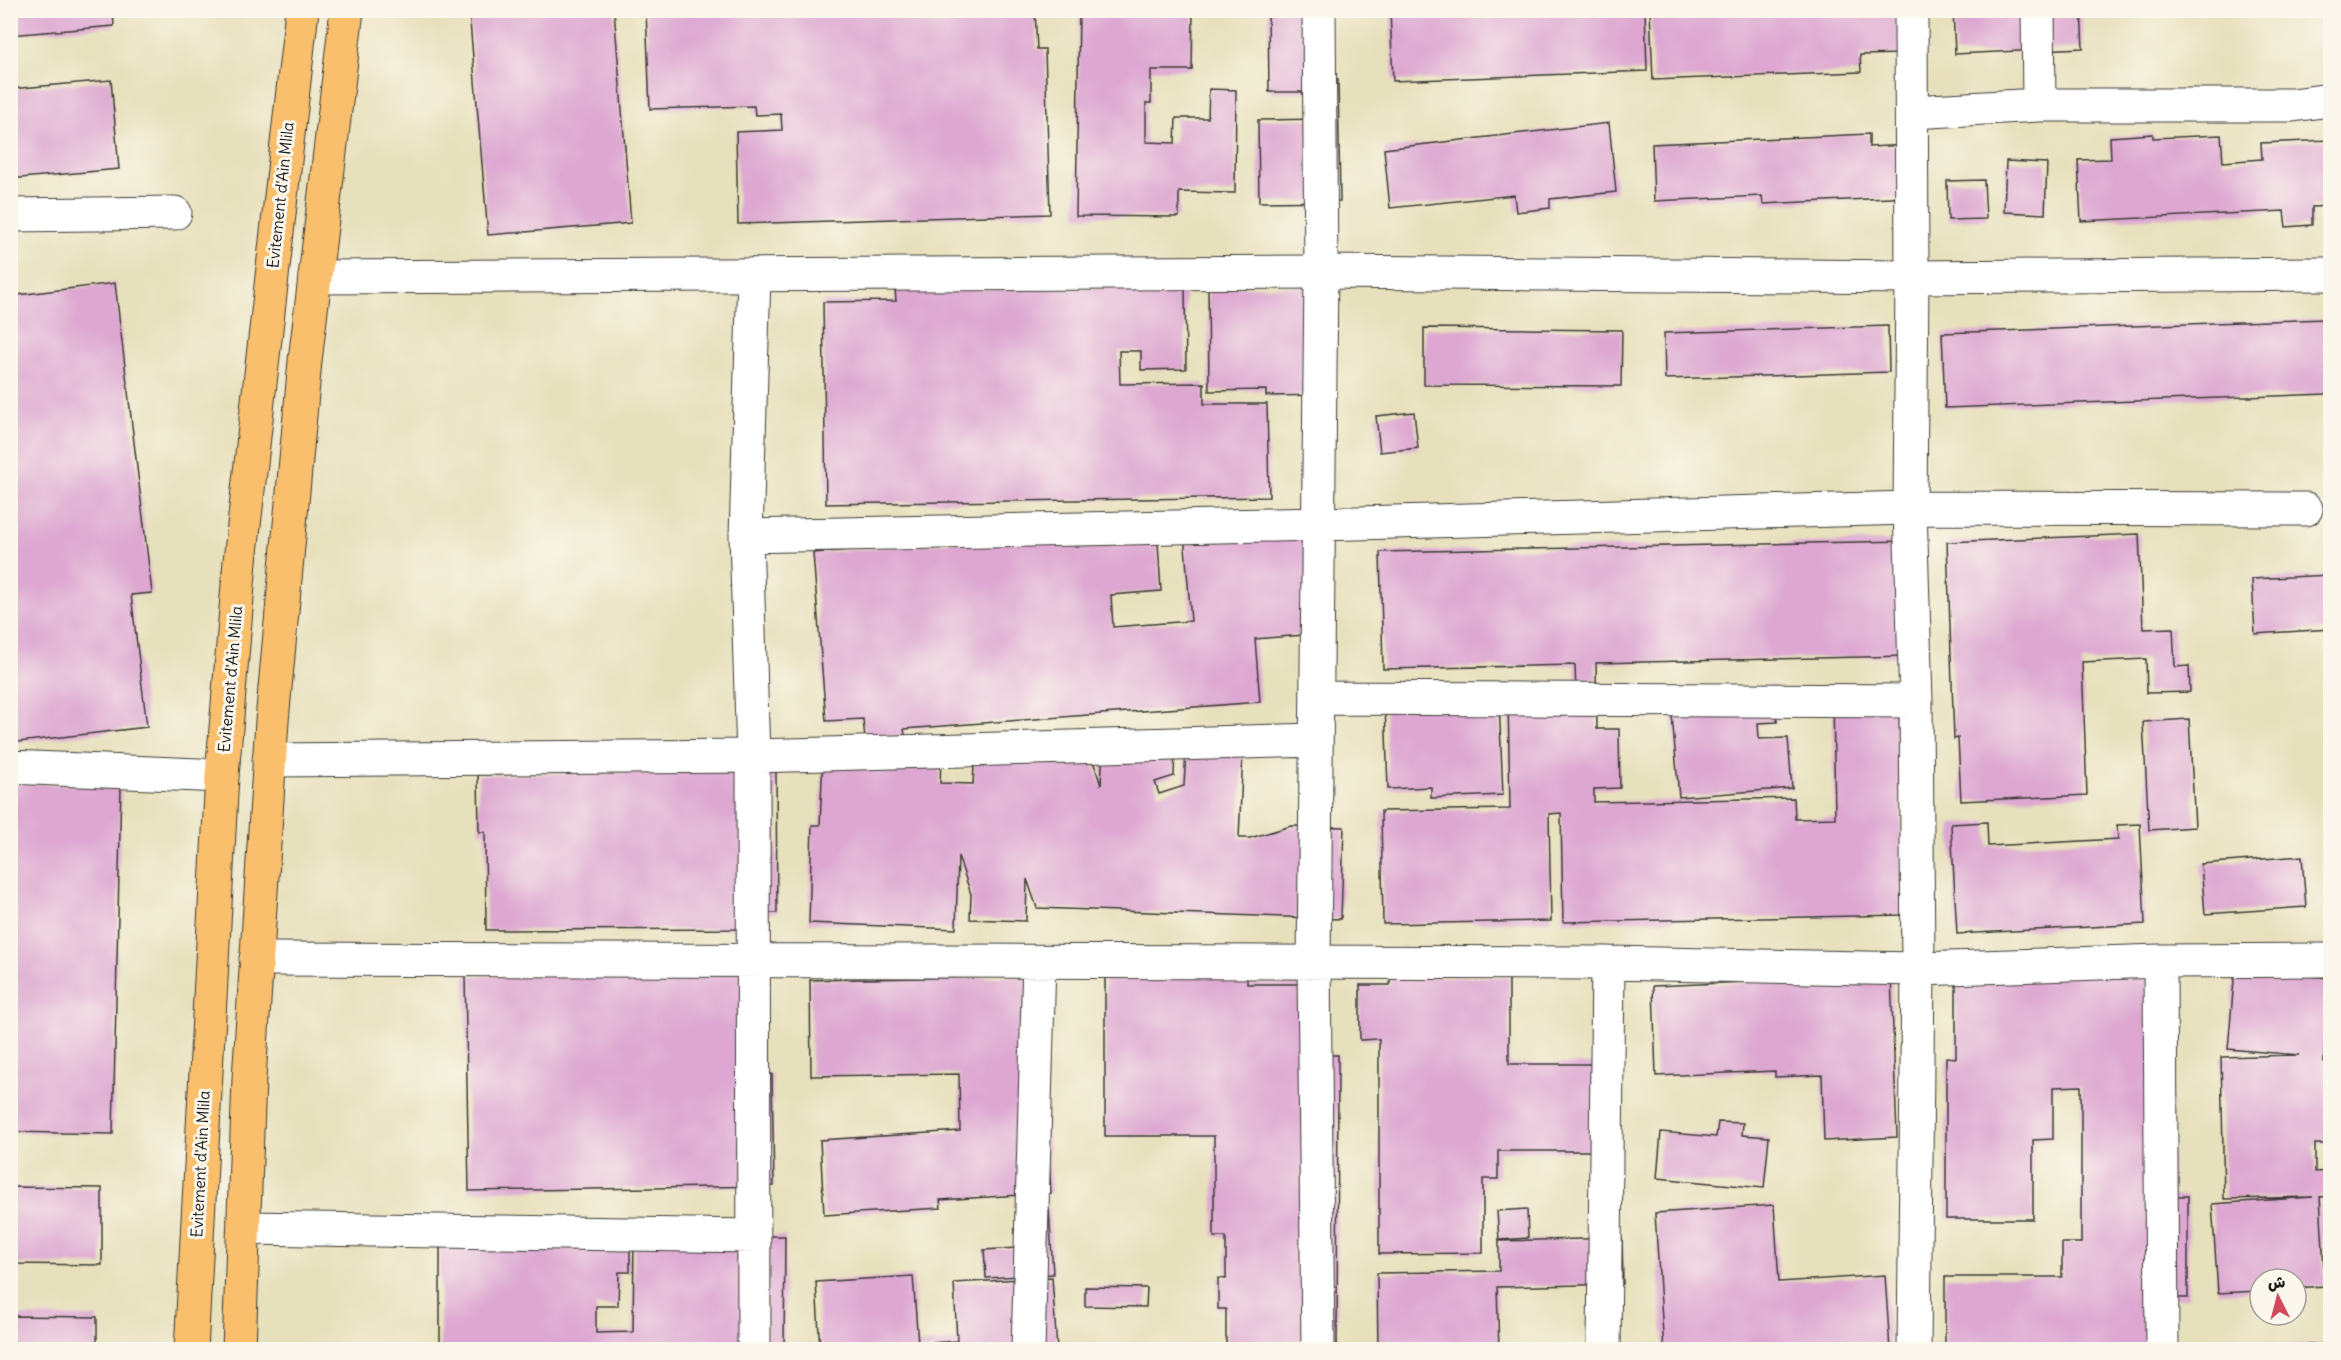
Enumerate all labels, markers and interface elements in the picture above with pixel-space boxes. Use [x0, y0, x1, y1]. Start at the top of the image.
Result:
street label: Evitement d'Ain Mlila [262, 121, 298, 269]
street label: Evitement d'Ain Mlila [214, 605, 246, 753]
street label: Evitement d'Ain Mlila [186, 1090, 214, 1238]
north arrow [2248, 1267, 2308, 1327]
text: ش [2267, 1271, 2286, 1293]

